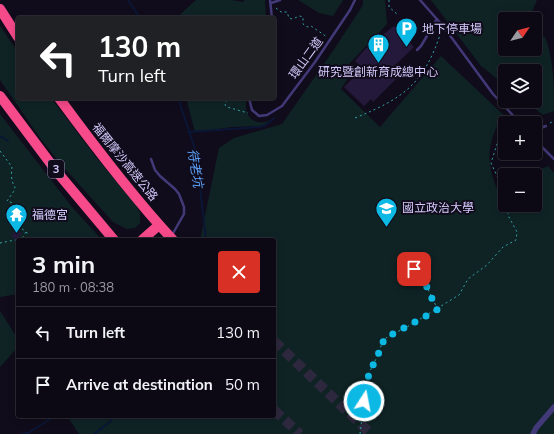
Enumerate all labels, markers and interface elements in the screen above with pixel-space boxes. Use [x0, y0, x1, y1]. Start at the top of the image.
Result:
north arrow [498, 12, 542, 56]
map controls [498, 12, 542, 212]
parking icon: 地下停車場 [394, 16, 420, 49]
place label: 地下停車場 [422, 21, 482, 36]
text: 130 m [98, 29, 181, 64]
icon: left [32, 32, 84, 84]
building icon: 研究暨創新育成總中心 [365, 32, 391, 65]
street label: 環山二道 [285, 34, 326, 82]
text: Turn left [98, 64, 166, 87]
place label: 研究暨創新育成總中心 [318, 64, 438, 79]
button: layers [498, 64, 542, 108]
button: + [498, 116, 542, 160]
street label: 福爾摩沙高速公路 [89, 120, 161, 204]
water label: 待老坑 [185, 147, 207, 190]
road number: 3 [48, 160, 64, 178]
button: − [498, 168, 542, 212]
school or university icon: 國立政治大學 [373, 195, 399, 228]
place label: 國立政治大學 [402, 200, 474, 215]
temple icon: 福德宮 [4, 202, 30, 235]
place label: 福德宮 [32, 207, 68, 222]
text: 3 min [32, 249, 95, 279]
button: close [218, 251, 260, 293]
pin [397, 252, 431, 286]
icon: arrive [403, 258, 425, 280]
text: 180 m · 08:38 [32, 279, 114, 295]
icon: left [32, 322, 54, 344]
text: Turn left [66, 323, 125, 342]
text: 130 m [216, 323, 260, 342]
icon: arrive [32, 374, 54, 396]
text: Arrive at destination [66, 375, 213, 394]
text: 50 m [225, 375, 260, 394]
position arrow [343, 380, 385, 422]

